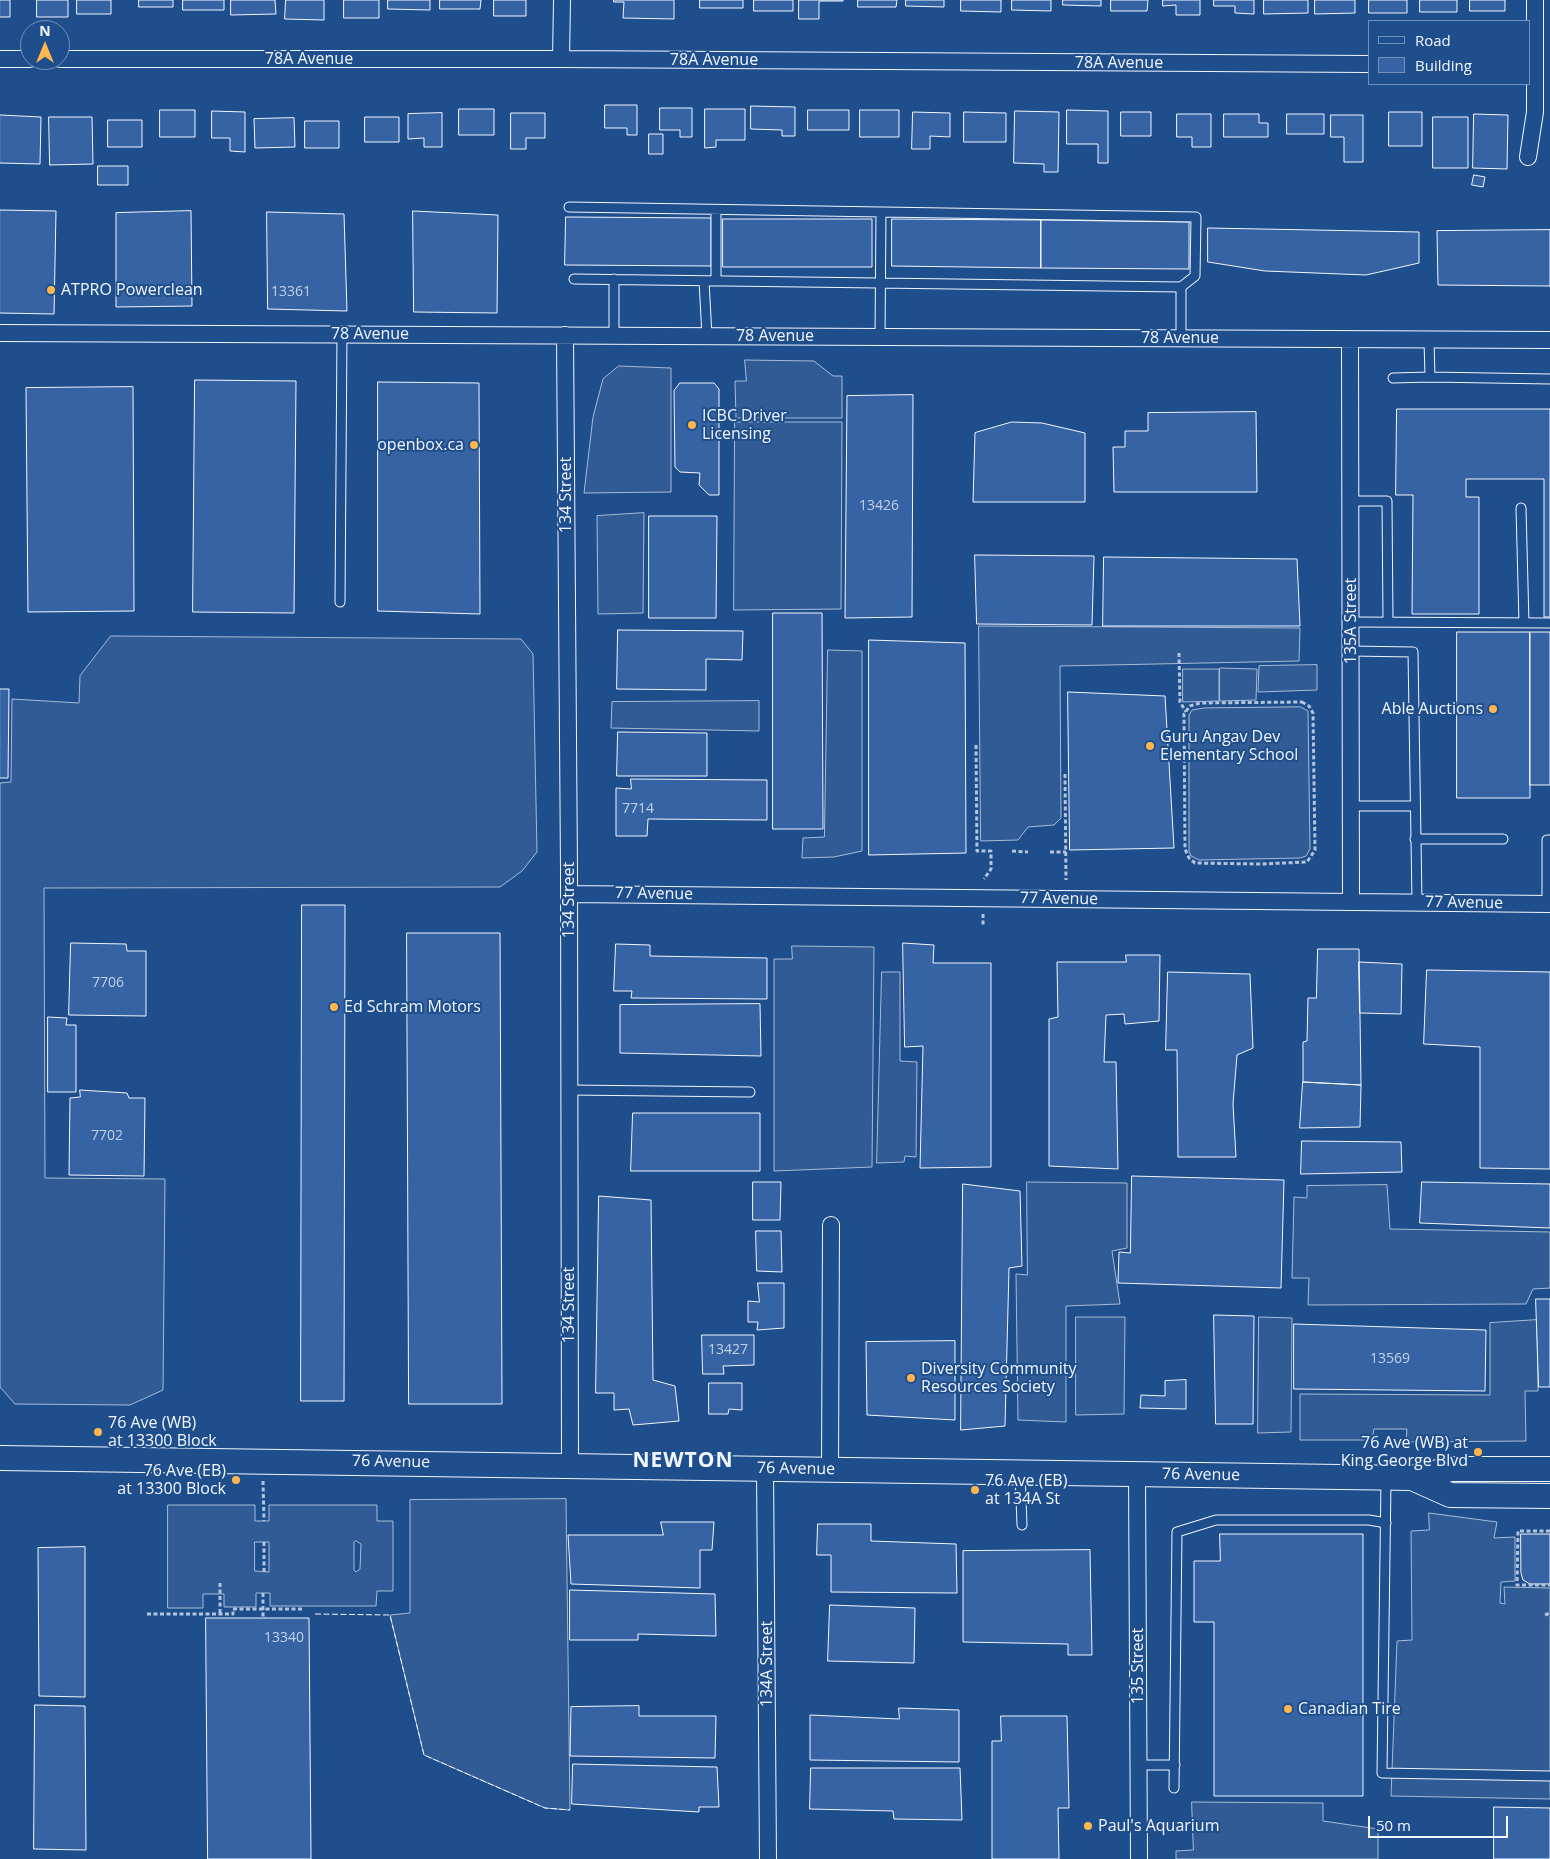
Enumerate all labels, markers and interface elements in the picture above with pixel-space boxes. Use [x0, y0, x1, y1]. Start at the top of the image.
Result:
north arrow [20, 20, 70, 70]
legend [1368, 20, 1530, 85]
text: N [39, 21, 51, 40]
text: Road [1415, 30, 1451, 50]
street label: 78A Avenue [265, 49, 353, 69]
street label: 78A Avenue [670, 50, 758, 70]
street label: 78A Avenue [1075, 53, 1163, 73]
text: Building [1415, 55, 1472, 75]
place label: ATPRO Powerclean [61, 280, 203, 300]
marker: ATPRO Powerclean [45, 284, 57, 296]
house number: 13361 [271, 284, 311, 300]
street label: 78 Avenue [331, 324, 409, 344]
street label: 78 Avenue [736, 326, 814, 346]
street label: 78 Avenue [1141, 328, 1219, 348]
place label: ICBC Driver Licensing [702, 406, 787, 444]
marker: ICBC Driver Licensing [686, 419, 698, 431]
place label: openbox.ca [377, 435, 464, 455]
marker: openbox.ca [468, 439, 480, 451]
street label: 134 Street [556, 457, 576, 533]
house number: 13426 [859, 498, 899, 514]
street label: 135A Street [1341, 578, 1361, 664]
place label: Able Auctions [1382, 699, 1483, 719]
marker: Able Auctions [1487, 703, 1499, 715]
place label: Guru Angav Dev Elementary School [1160, 727, 1298, 765]
marker: Guru Angav Dev Elementary School [1144, 740, 1156, 752]
house number: 7714 [622, 801, 654, 817]
street label: 134 Street [559, 862, 579, 938]
street label: 77 Avenue [615, 884, 693, 904]
street label: 77 Avenue [1020, 889, 1098, 909]
street label: 77 Avenue [1425, 893, 1503, 913]
house number: 7706 [92, 975, 124, 991]
place label: Ed Schram Motors [344, 997, 481, 1017]
marker: Ed Schram Motors [328, 1001, 340, 1013]
house number: 7702 [91, 1128, 123, 1144]
street label: 134 Street [559, 1267, 579, 1343]
house number: 13427 [708, 1342, 748, 1358]
house number: 13569 [1370, 1351, 1410, 1367]
place label: Diversity Community Resources Society [921, 1359, 1076, 1397]
marker: Diversity Community Resources Society [905, 1372, 917, 1384]
place label: 76 Ave (WB) at 13300 Block [108, 1413, 217, 1451]
marker: 76 Ave (WB) at 13300 Block [92, 1426, 104, 1438]
place label: 76 Ave (WB) at King George Blvd [1341, 1433, 1468, 1471]
marker: 76 Ave (WB) at King George Blvd [1472, 1446, 1484, 1458]
district label: NEWTON [632, 1448, 734, 1474]
street label: 76 Avenue [352, 1452, 430, 1472]
street label: 76 Avenue [757, 1459, 835, 1479]
place label: 76 Ave (EB) at 13300 Block [117, 1461, 226, 1499]
street label: 76 Avenue [1162, 1465, 1240, 1485]
place label: 76 Ave (EB) at 134A St [985, 1471, 1067, 1509]
marker: 76 Ave (EB) at 13300 Block [230, 1474, 242, 1486]
marker: 76 Ave (EB) at 134A St [969, 1484, 981, 1496]
street label: 134A Street [757, 1621, 777, 1707]
street label: 135 Street [1128, 1628, 1148, 1704]
house number: 13340 [264, 1630, 304, 1646]
place label: Canadian Tire [1298, 1699, 1401, 1719]
marker: Canadian Tire [1282, 1703, 1294, 1715]
scale bar [1370, 1806, 1510, 1838]
text: 50 m [1376, 1815, 1411, 1835]
place label: Paul's Aquarium [1098, 1816, 1219, 1836]
marker: Paul's Aquarium [1082, 1820, 1094, 1832]

